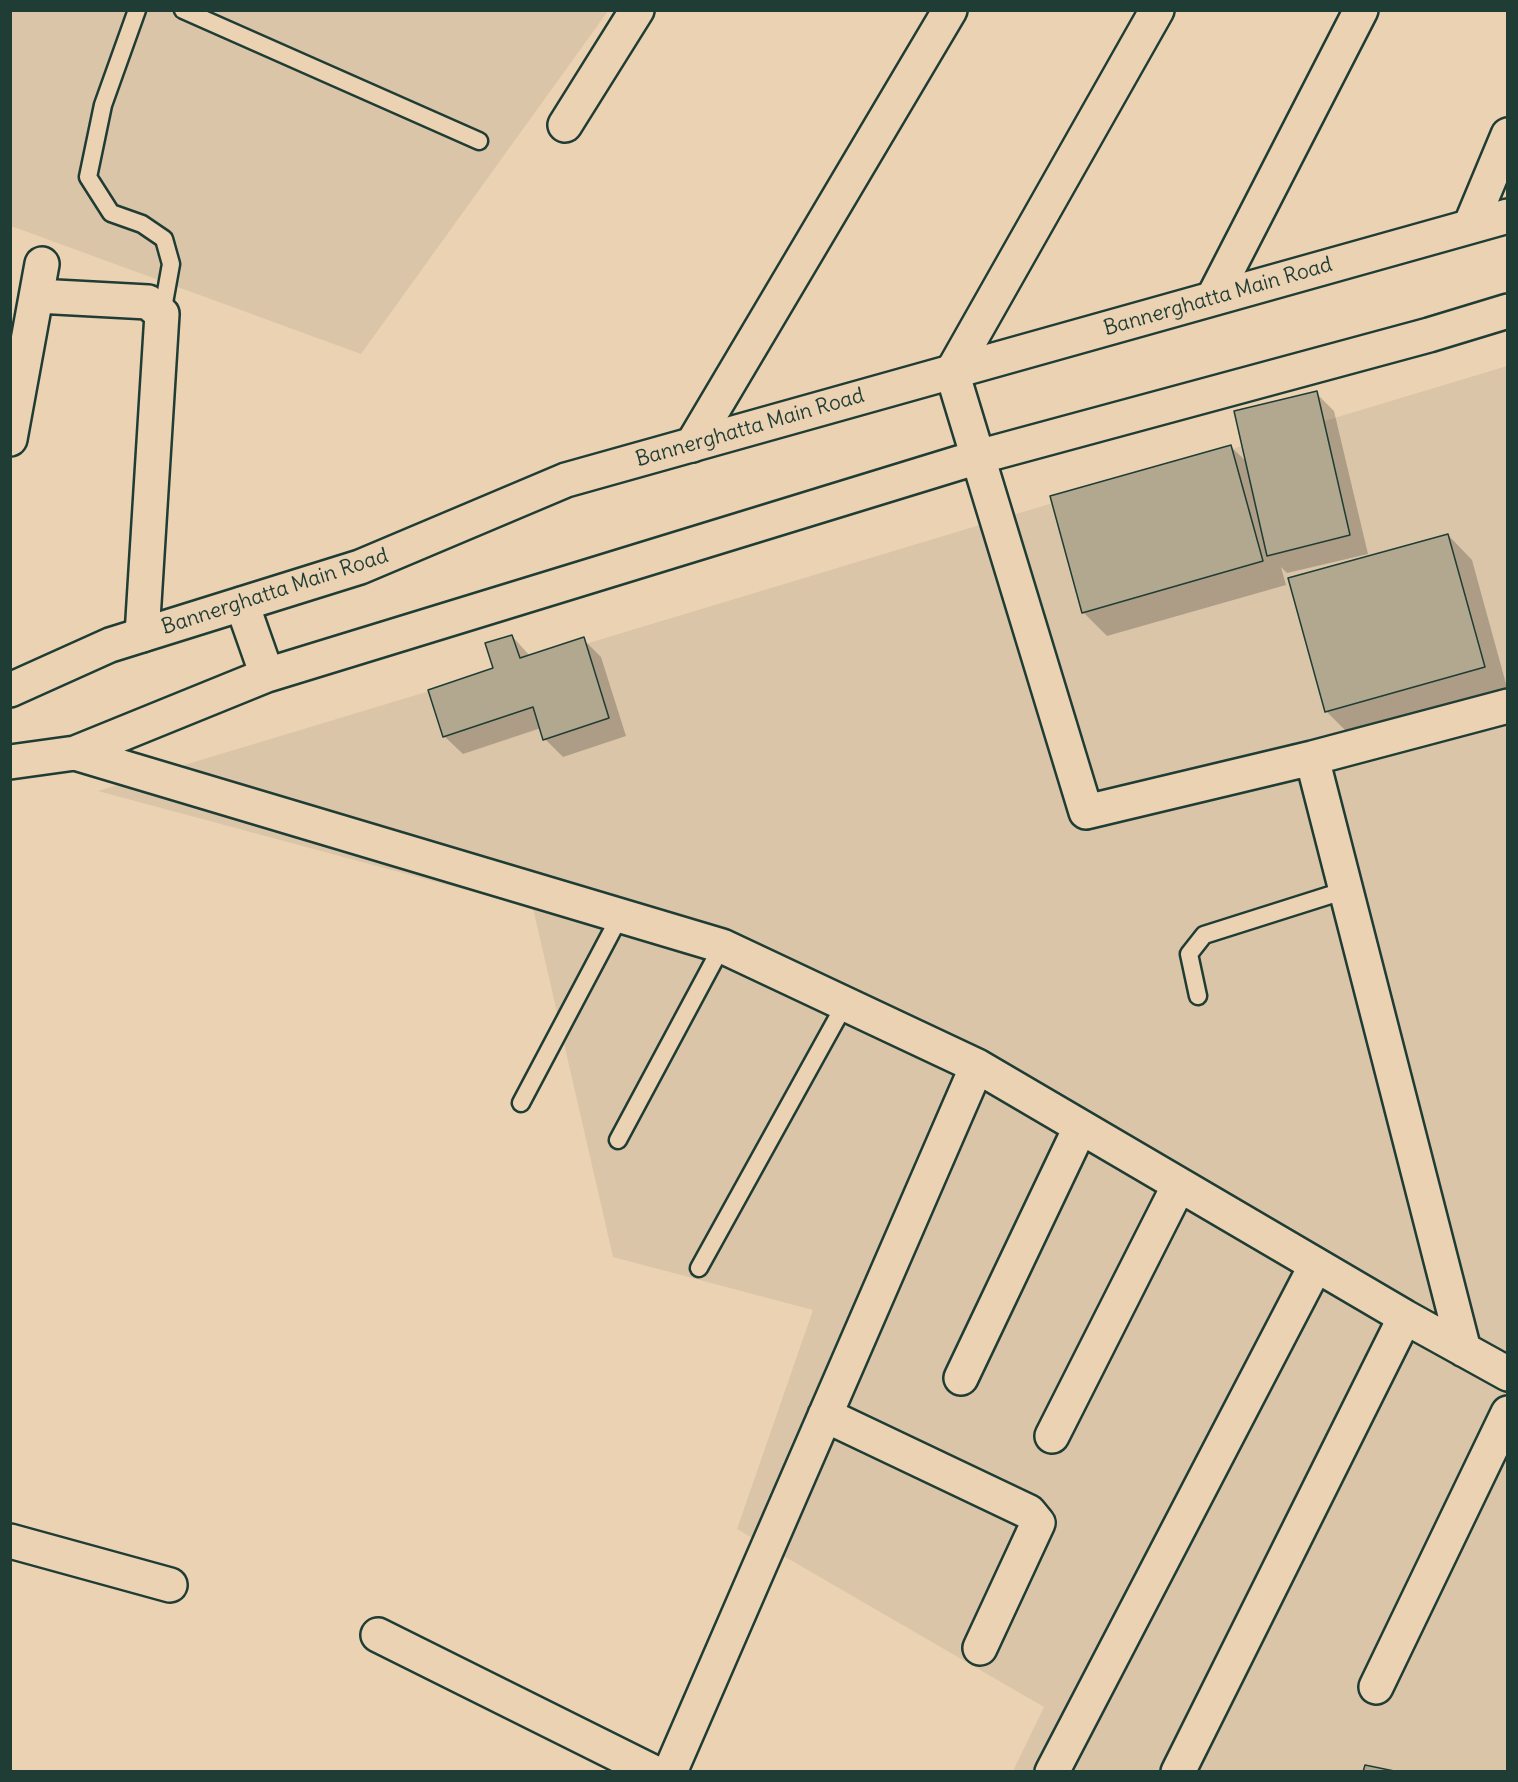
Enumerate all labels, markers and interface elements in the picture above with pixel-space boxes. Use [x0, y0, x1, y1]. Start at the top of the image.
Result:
street label: Bannerghatta Main Road [1101, 252, 1335, 342]
street label: Bannerghatta Main Road [633, 383, 867, 473]
street label: Bannerghatta Main Road [159, 543, 391, 641]

